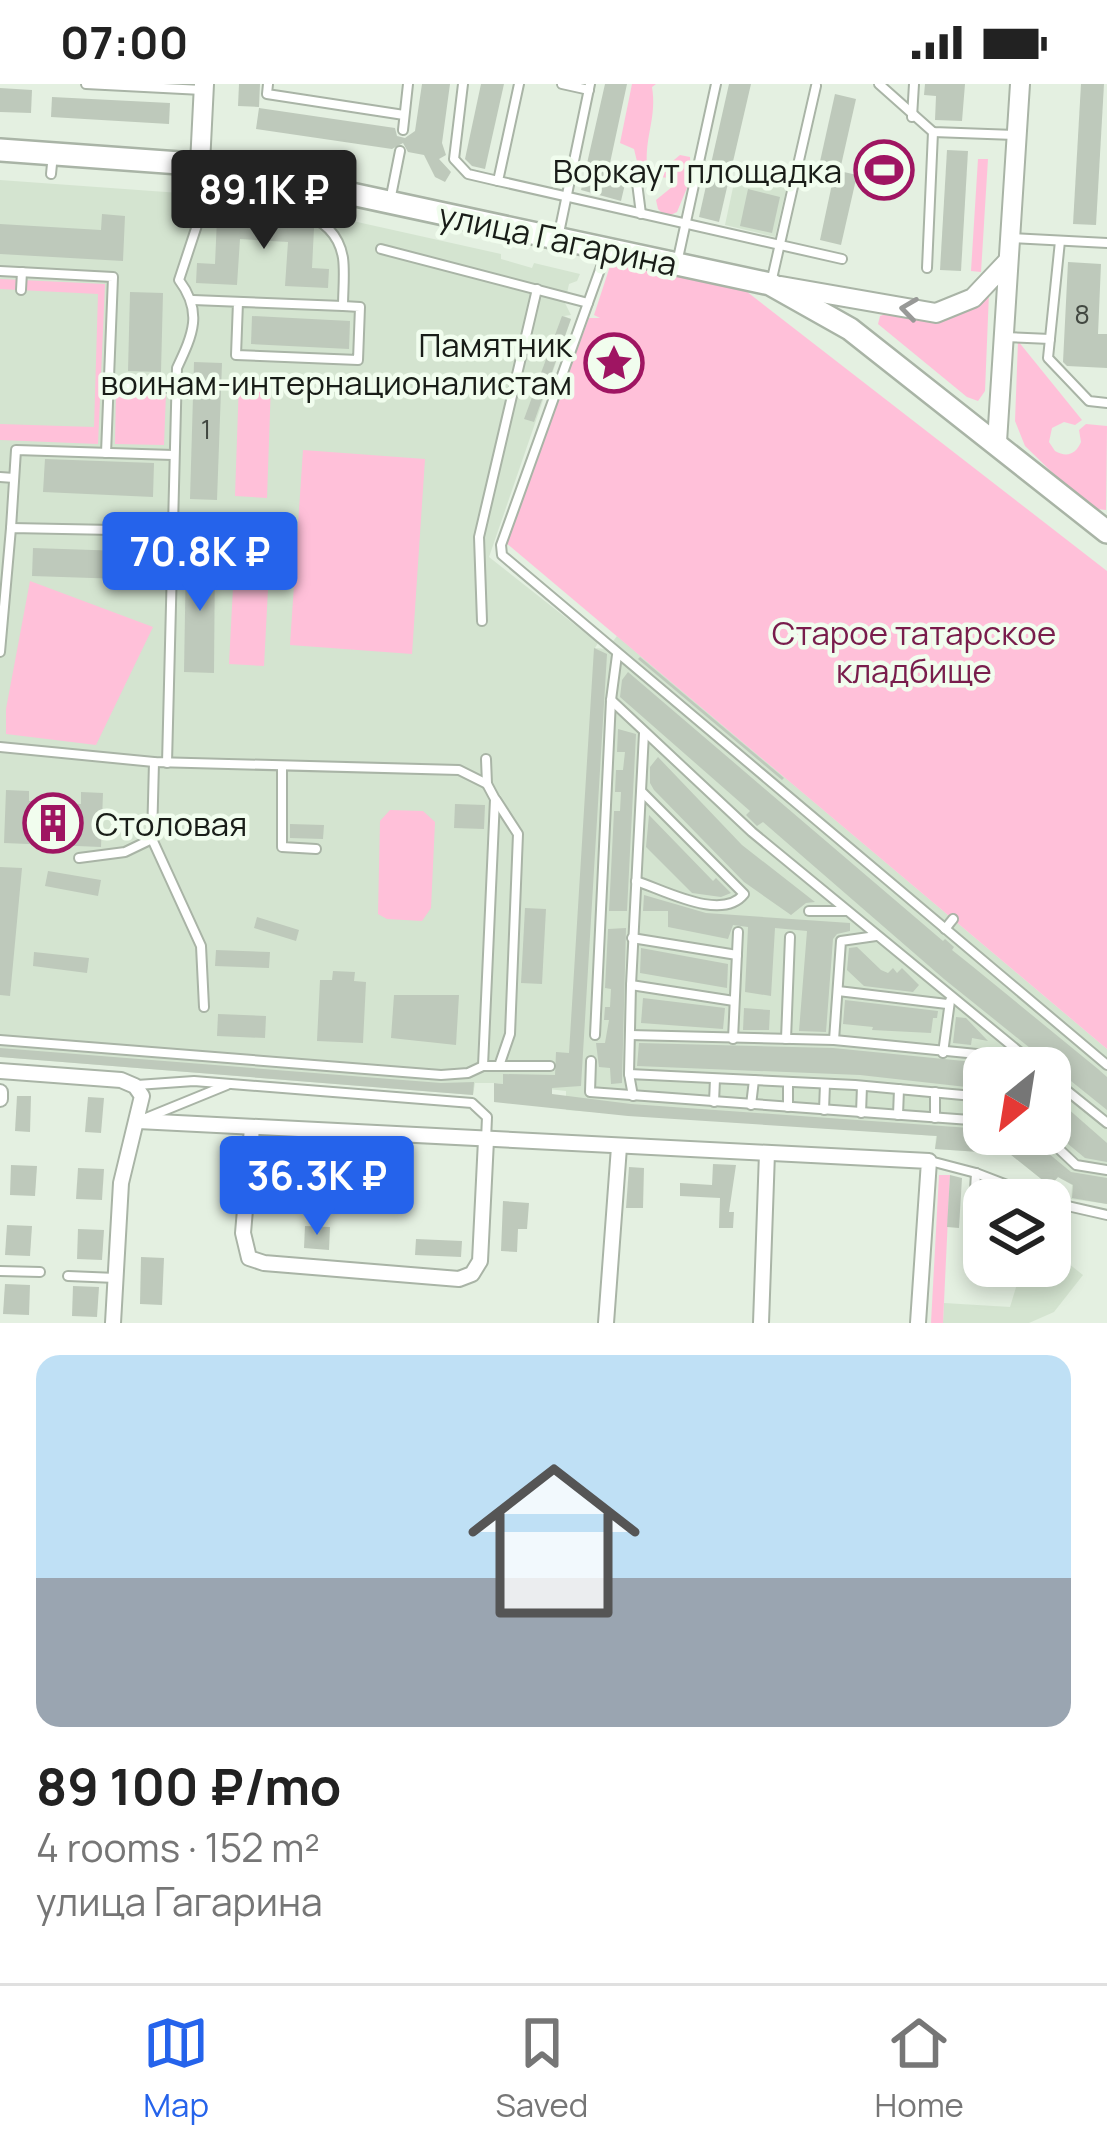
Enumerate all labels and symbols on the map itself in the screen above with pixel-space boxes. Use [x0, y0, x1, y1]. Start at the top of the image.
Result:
sports icon: Воркаут площадка [853, 139, 915, 201]
place label: Воркаут площадка [553, 148, 842, 193]
pin: 89.1K ₽ [153, 150, 375, 252]
street label: улица Гагарина [435, 192, 681, 286]
house number: 8 [1074, 295, 1090, 332]
one-way arrow [899, 298, 919, 323]
place label: Памятник воинам-интернационалистам [101, 322, 574, 405]
place icon: Памятник воинам-интернационалистам [583, 332, 645, 394]
house number: 1 [201, 410, 211, 447]
pin: 70.8K ₽ [89, 512, 311, 614]
park label: Старое татарское кладбище [772, 610, 1056, 693]
building icon: Столовая [22, 792, 84, 854]
place label: Столовая [95, 801, 247, 846]
north arrow [963, 1047, 1071, 1155]
pin: 36.3K ₽ [206, 1136, 428, 1238]

